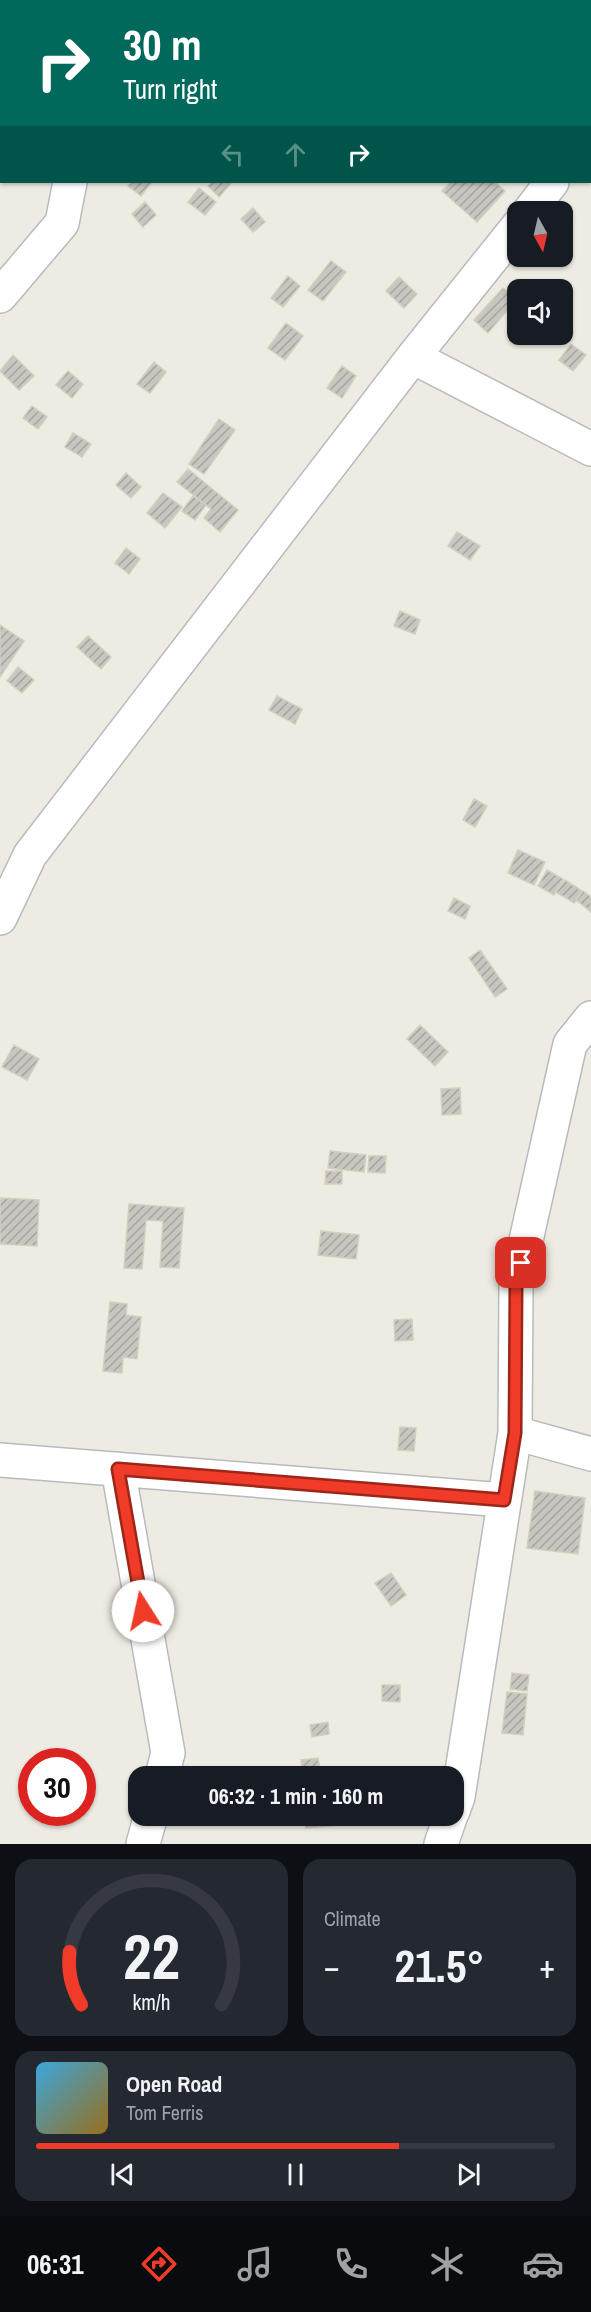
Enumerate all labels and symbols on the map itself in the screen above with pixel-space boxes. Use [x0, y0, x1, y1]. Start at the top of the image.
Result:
north arrow [507, 201, 573, 267]
pin [495, 1237, 546, 1288]
position arrow [111, 1579, 175, 1643]
speed limit sign: 30 [18, 1748, 96, 1826]

